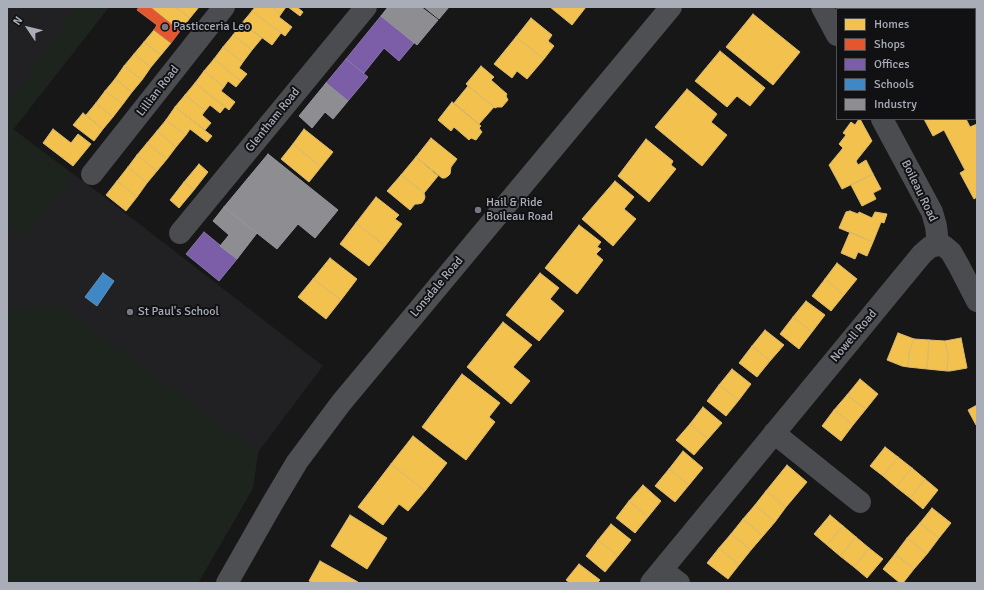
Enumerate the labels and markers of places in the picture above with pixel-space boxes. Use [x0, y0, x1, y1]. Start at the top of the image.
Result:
place label: Pasticceria Leo [173, 20, 250, 34]
marker: Pasticceria Leo [160, 22, 170, 32]
place label: Hail & Ride Boileau Road [486, 196, 553, 224]
marker: Hail & Ride Boileau Road [473, 205, 483, 215]
place label: St Paul's School [138, 305, 219, 319]
marker: St Paul's School [125, 307, 135, 317]

